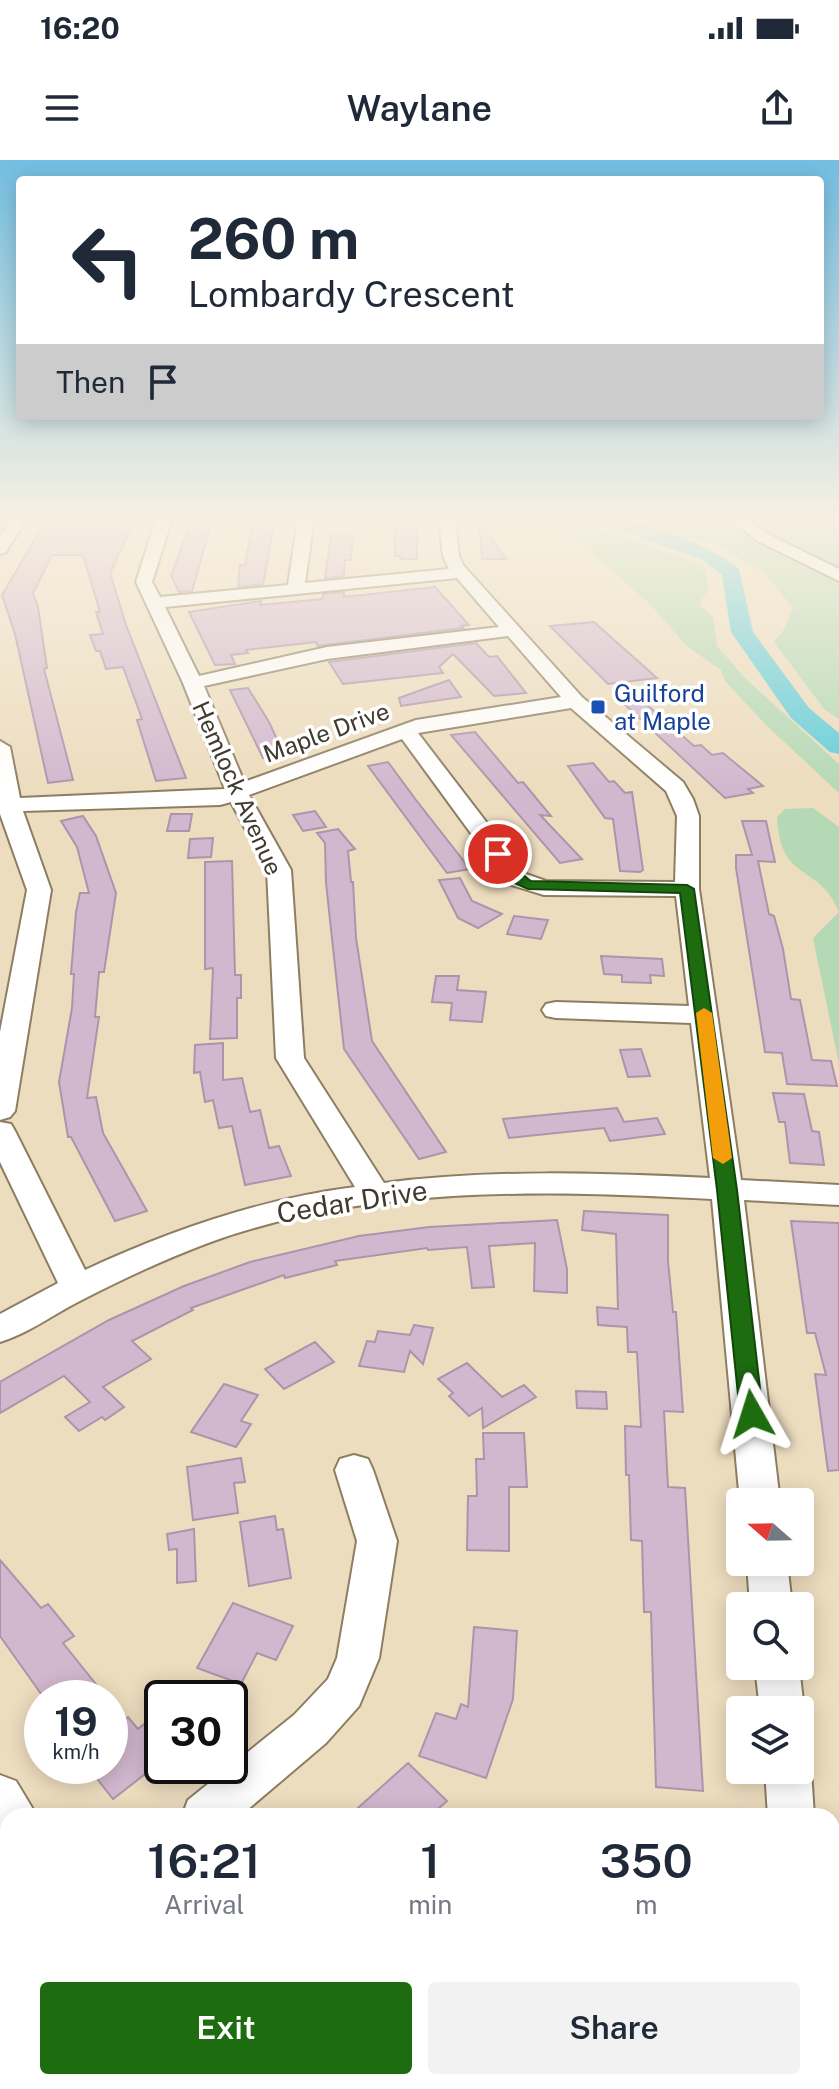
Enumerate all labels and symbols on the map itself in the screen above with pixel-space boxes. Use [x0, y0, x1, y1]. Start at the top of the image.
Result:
place label: Guilford at Maple [614, 679, 711, 735]
street label: Maple Drive [259, 696, 393, 768]
street label: Hemlock Avenue [187, 697, 289, 879]
marker: Guilford at Maple [589, 698, 607, 716]
pin [464, 820, 532, 888]
street label: Cedar Drive [274, 1173, 430, 1229]
position arrow [710, 1372, 794, 1456]
north arrow [726, 1488, 814, 1576]
speed limit sign: 30 [144, 1680, 248, 1784]

